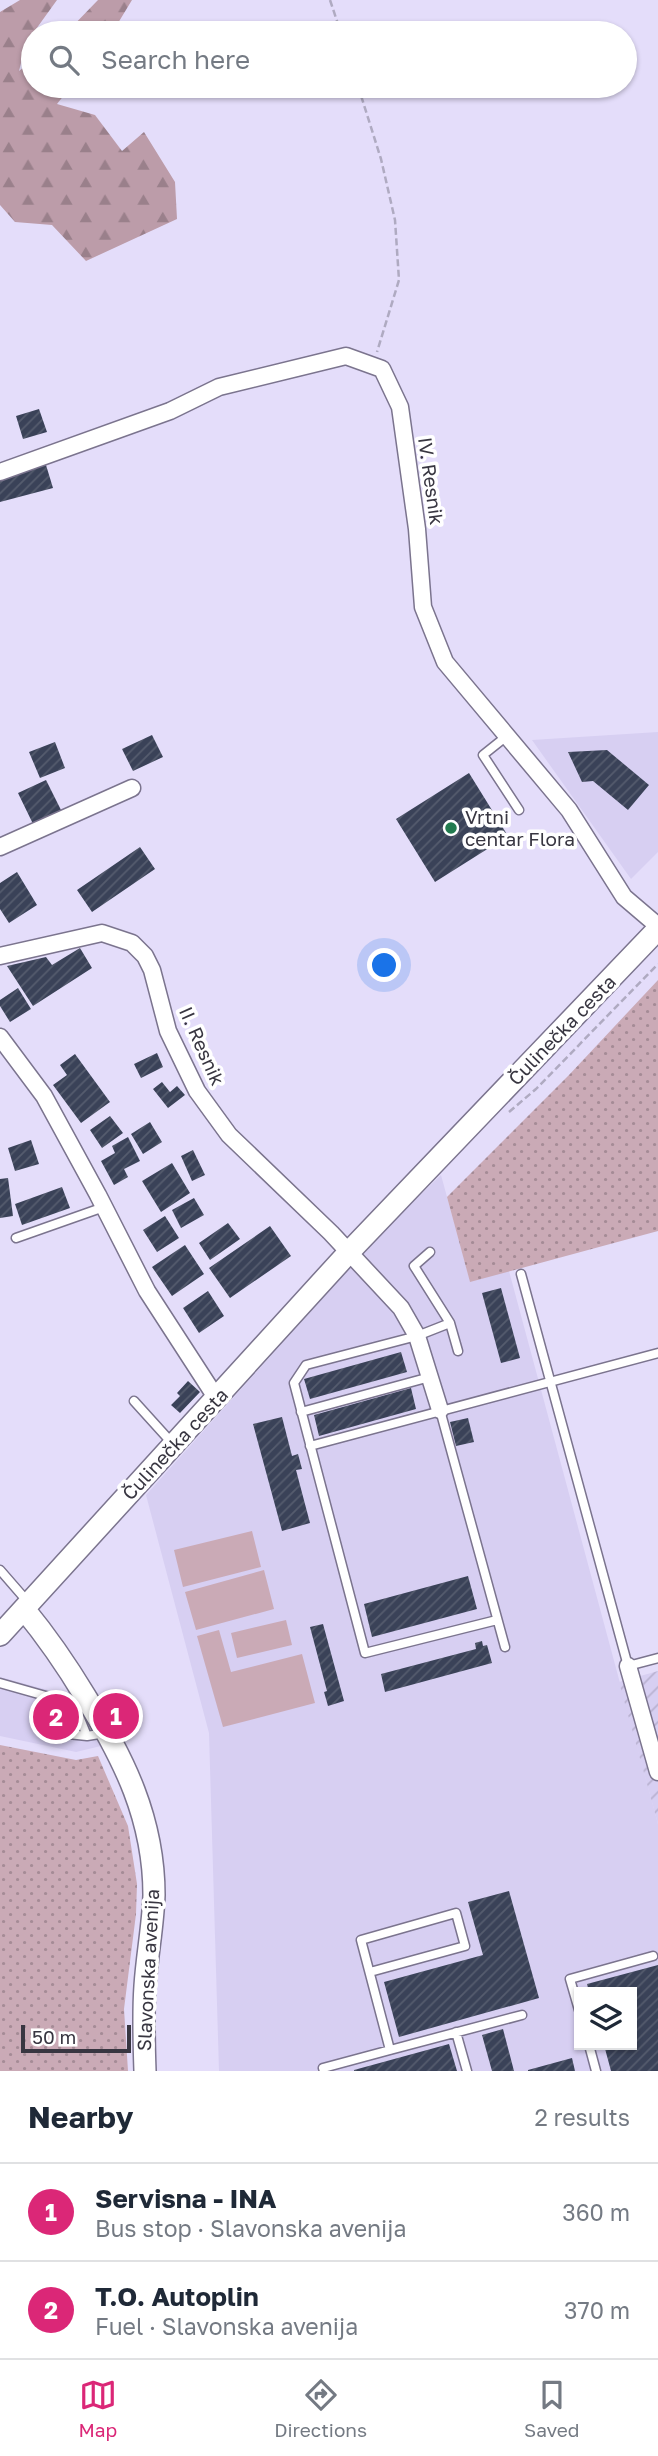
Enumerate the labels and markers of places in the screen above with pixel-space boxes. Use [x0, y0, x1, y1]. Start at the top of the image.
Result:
place label: Vrtni centar Flora [465, 805, 575, 850]
marker: Vrtni centar Flora [443, 820, 459, 836]
pin: 1 [93, 1690, 139, 1742]
pin: 2 [33, 1691, 79, 1743]

